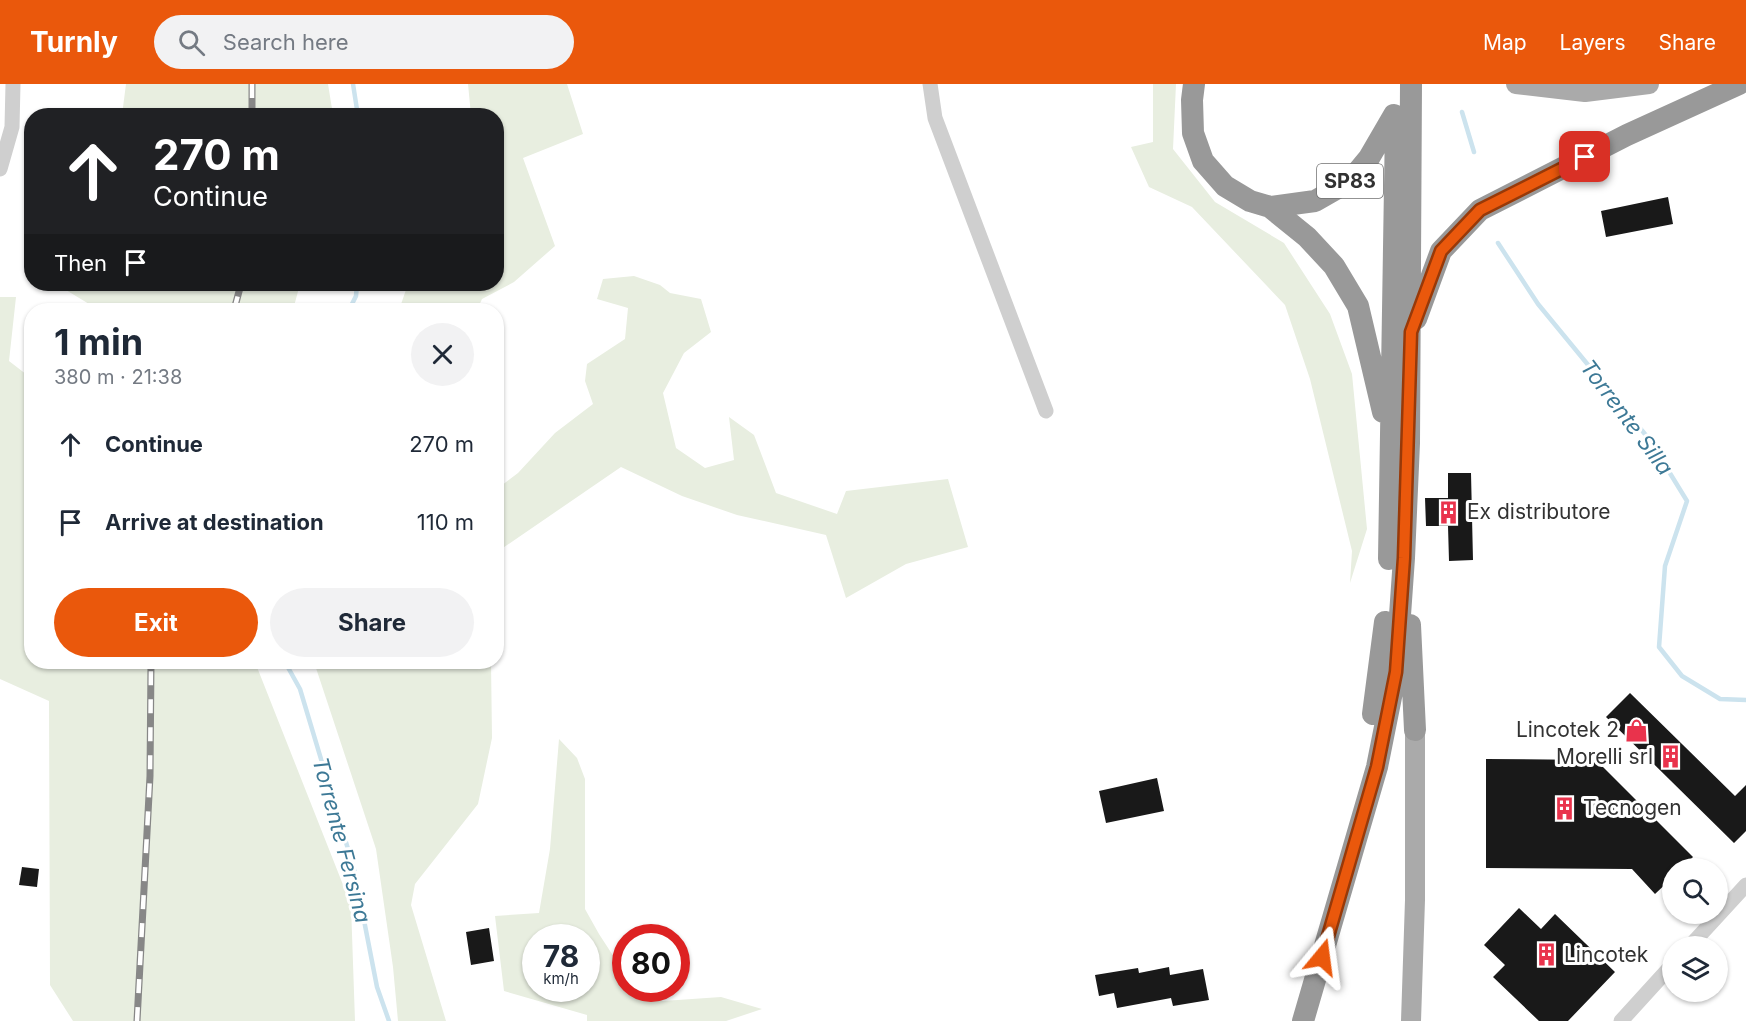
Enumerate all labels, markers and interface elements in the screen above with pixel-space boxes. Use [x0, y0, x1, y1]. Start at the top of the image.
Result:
search box [154, 15, 574, 69]
text: Turnly [30, 25, 118, 59]
icon: search [175, 26, 208, 59]
text: Search here [223, 29, 349, 55]
text: Map [1483, 30, 1527, 55]
text: Layers [1560, 30, 1626, 55]
text: Share [1659, 30, 1716, 55]
text: 270 m [153, 129, 280, 180]
pin [1559, 131, 1610, 182]
icon: ahead [54, 132, 132, 210]
icon: arrive [1568, 140, 1601, 173]
road number: SP83 [1317, 164, 1383, 198]
text: Continue [153, 180, 268, 213]
icon: arrive [119, 246, 152, 279]
text: Then [54, 250, 107, 276]
text: 1 min [54, 320, 143, 364]
button: close [411, 323, 474, 386]
water label: Torrente Silla [1575, 354, 1679, 480]
text: 380 m · 21:38 [54, 365, 182, 389]
icon: ahead [54, 428, 87, 461]
text: Continue [105, 431, 203, 457]
text: 270 m [409, 431, 474, 457]
building icon: Ex distributore [1436, 499, 1462, 525]
place label: Ex distributore [1467, 499, 1611, 524]
icon: arrive [54, 506, 87, 539]
text: Arrive at destination [105, 509, 324, 535]
text: 110 m [417, 509, 474, 535]
button: Exit [54, 588, 258, 657]
button: Share [270, 588, 474, 657]
place label: Lincotek 2 [1516, 717, 1619, 742]
shop icon: Lincotek 2 [1624, 717, 1650, 743]
place label: Morelli srl [1556, 744, 1653, 769]
building icon: Morelli srl [1658, 744, 1684, 770]
water label: Torrente Fersina [307, 754, 377, 926]
building icon: Tecnogen [1552, 795, 1578, 821]
place label: Tecnogen [1583, 795, 1682, 820]
map controls [1662, 858, 1728, 1002]
button: search [1662, 858, 1728, 924]
speed limit sign: 80 [612, 924, 690, 1002]
position arrow [1290, 925, 1354, 989]
button: layers [1662, 936, 1728, 1002]
text: 78 [543, 938, 579, 974]
building icon: Lincotek [1533, 942, 1559, 968]
place label: Lincotek [1564, 942, 1649, 967]
text: km/h [543, 969, 579, 988]

